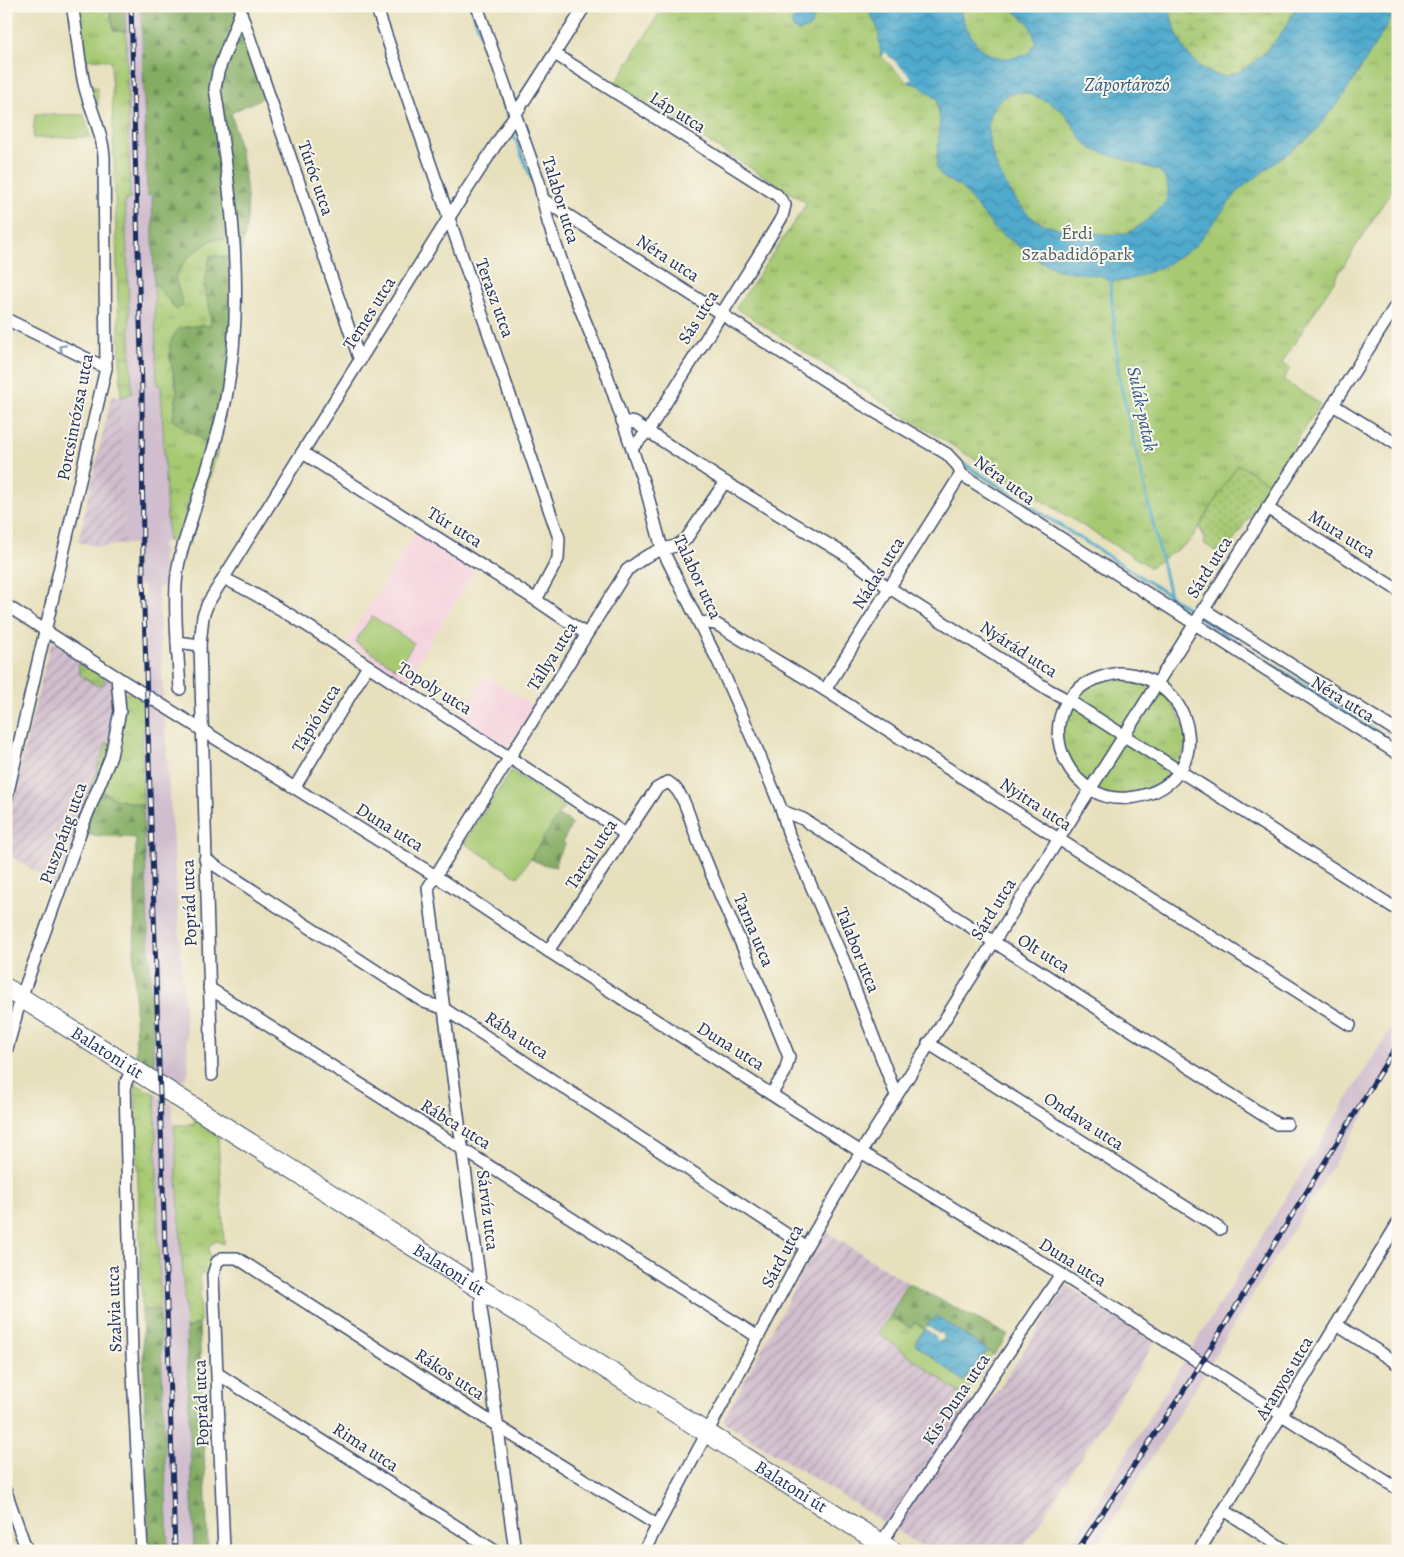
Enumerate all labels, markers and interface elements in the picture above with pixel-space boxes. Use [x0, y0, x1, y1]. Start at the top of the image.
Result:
water label: Záportározó [1084, 72, 1170, 98]
street label: Láp utca [645, 85, 711, 139]
street label: Túróc utca [292, 137, 340, 219]
street label: Talabor utca [536, 153, 586, 247]
park label: Érdi Szabadidőpark [1022, 221, 1132, 266]
street label: Néra utca [632, 229, 705, 288]
street label: Terasz utca [470, 255, 521, 341]
street label: Temes utca [337, 271, 401, 354]
street label: Sás utca [672, 285, 724, 349]
one-way arrow [58, 344, 67, 354]
street label: Porcsinrózsa utca [51, 351, 99, 483]
water label: Sulák-patak [1120, 364, 1164, 454]
street label: Néra utca [969, 449, 1041, 511]
street label: Túr utca [423, 501, 488, 554]
street label: Mura utca [1304, 504, 1381, 564]
street label: Talabor utca [668, 531, 728, 623]
street label: Sárd utca [1181, 531, 1238, 603]
street label: Nádas utca [846, 532, 910, 614]
street label: Nyárád utca [975, 615, 1063, 683]
street label: Tállya utca [521, 616, 583, 695]
street label: Topoly utca [393, 656, 477, 721]
street label: Néra utca [1307, 670, 1380, 728]
street label: Tápió utca [286, 679, 346, 757]
street label: Nyitra utca [995, 772, 1077, 837]
street label: Puszpáng utca [33, 778, 93, 887]
street label: Duna utca [352, 797, 429, 858]
street label: Tarcal utca [559, 814, 623, 894]
street label: Poprád utca [175, 858, 203, 947]
street label: Sárd utca [965, 873, 1022, 945]
street label: Tarna utca [728, 890, 780, 971]
street label: Talabor utca [830, 904, 886, 997]
street label: Olt utca [1013, 927, 1075, 979]
street label: Rába utca [480, 1005, 554, 1065]
street label: Duna utca [693, 1016, 770, 1077]
street label: Balatoni út [67, 1020, 148, 1084]
street label: Ondava utca [1039, 1086, 1129, 1156]
street label: Rábca utca [416, 1093, 496, 1155]
street label: Sárvíz utca [471, 1168, 505, 1252]
street label: Sárd utca [755, 1219, 809, 1292]
street label: Duna utca [1035, 1232, 1112, 1293]
street label: Balatoni út [409, 1237, 490, 1301]
street label: Szalvia utca [100, 1264, 128, 1353]
street label: Aranyos utca [1249, 1331, 1319, 1425]
street label: Rákos utca [410, 1342, 490, 1406]
street label: Kis-Duna utca [917, 1348, 996, 1450]
street label: Poprád utca [187, 1358, 215, 1447]
street label: Rima utca [328, 1417, 404, 1478]
street label: Balatoni út [751, 1455, 832, 1518]

